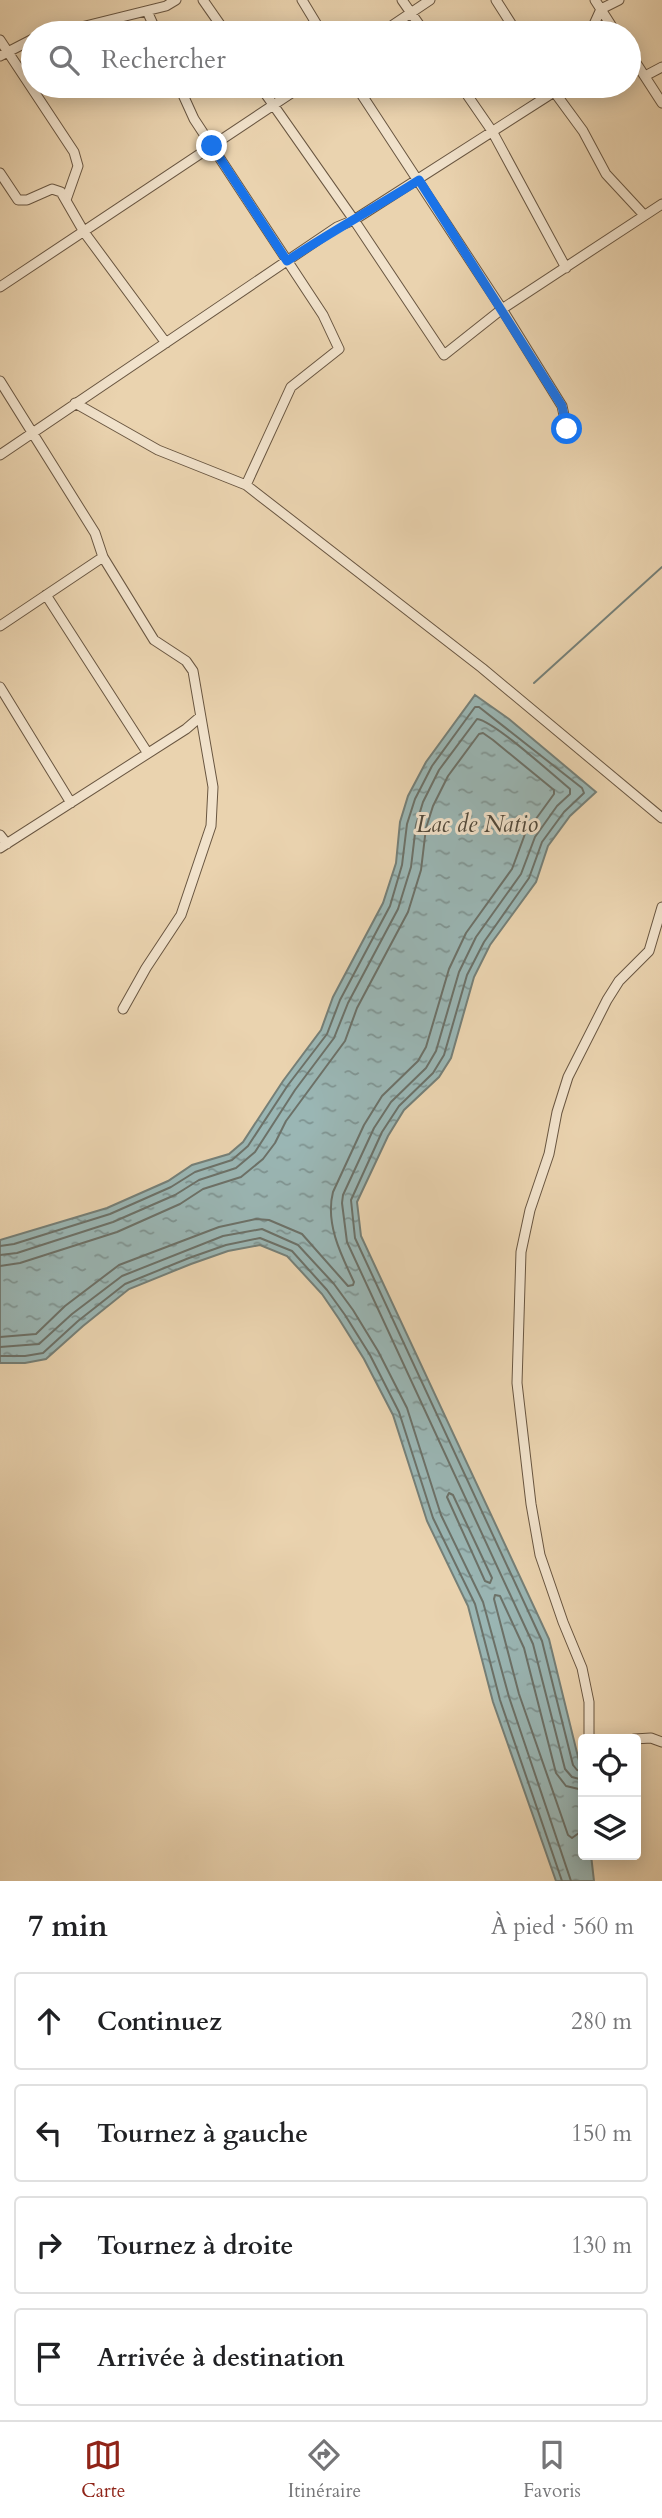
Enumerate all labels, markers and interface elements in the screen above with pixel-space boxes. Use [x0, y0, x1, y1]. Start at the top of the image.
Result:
search box [21, 21, 641, 98]
icon: search [45, 41, 83, 79]
text: Rechercher [101, 42, 226, 77]
route end [196, 130, 227, 161]
route start [551, 413, 582, 444]
water label: Lac de Natio [416, 808, 538, 841]
map controls [578, 1734, 641, 1860]
button: locate [578, 1734, 641, 1797]
button: layers [578, 1797, 641, 1860]
text: 7 min [28, 1906, 108, 1947]
text: À pied · 560 m [491, 1911, 634, 1942]
icon: ahead [30, 2002, 68, 2040]
text: Continuez [97, 2004, 222, 2039]
text: 280 m [571, 2006, 632, 2037]
icon: left [30, 2114, 68, 2152]
text: Tournez à gauche [97, 2116, 308, 2151]
text: 150 m [571, 2118, 632, 2149]
icon: right [30, 2226, 68, 2264]
text: Tournez à droite [97, 2228, 293, 2263]
text: 130 m [571, 2230, 632, 2261]
icon: arrive [30, 2338, 68, 2376]
text: Arrivée à destination [97, 2340, 345, 2375]
tab: Carte [81, 2436, 125, 2504]
tab: Itinéraire [288, 2436, 361, 2504]
tab: Favoris [523, 2436, 581, 2504]

